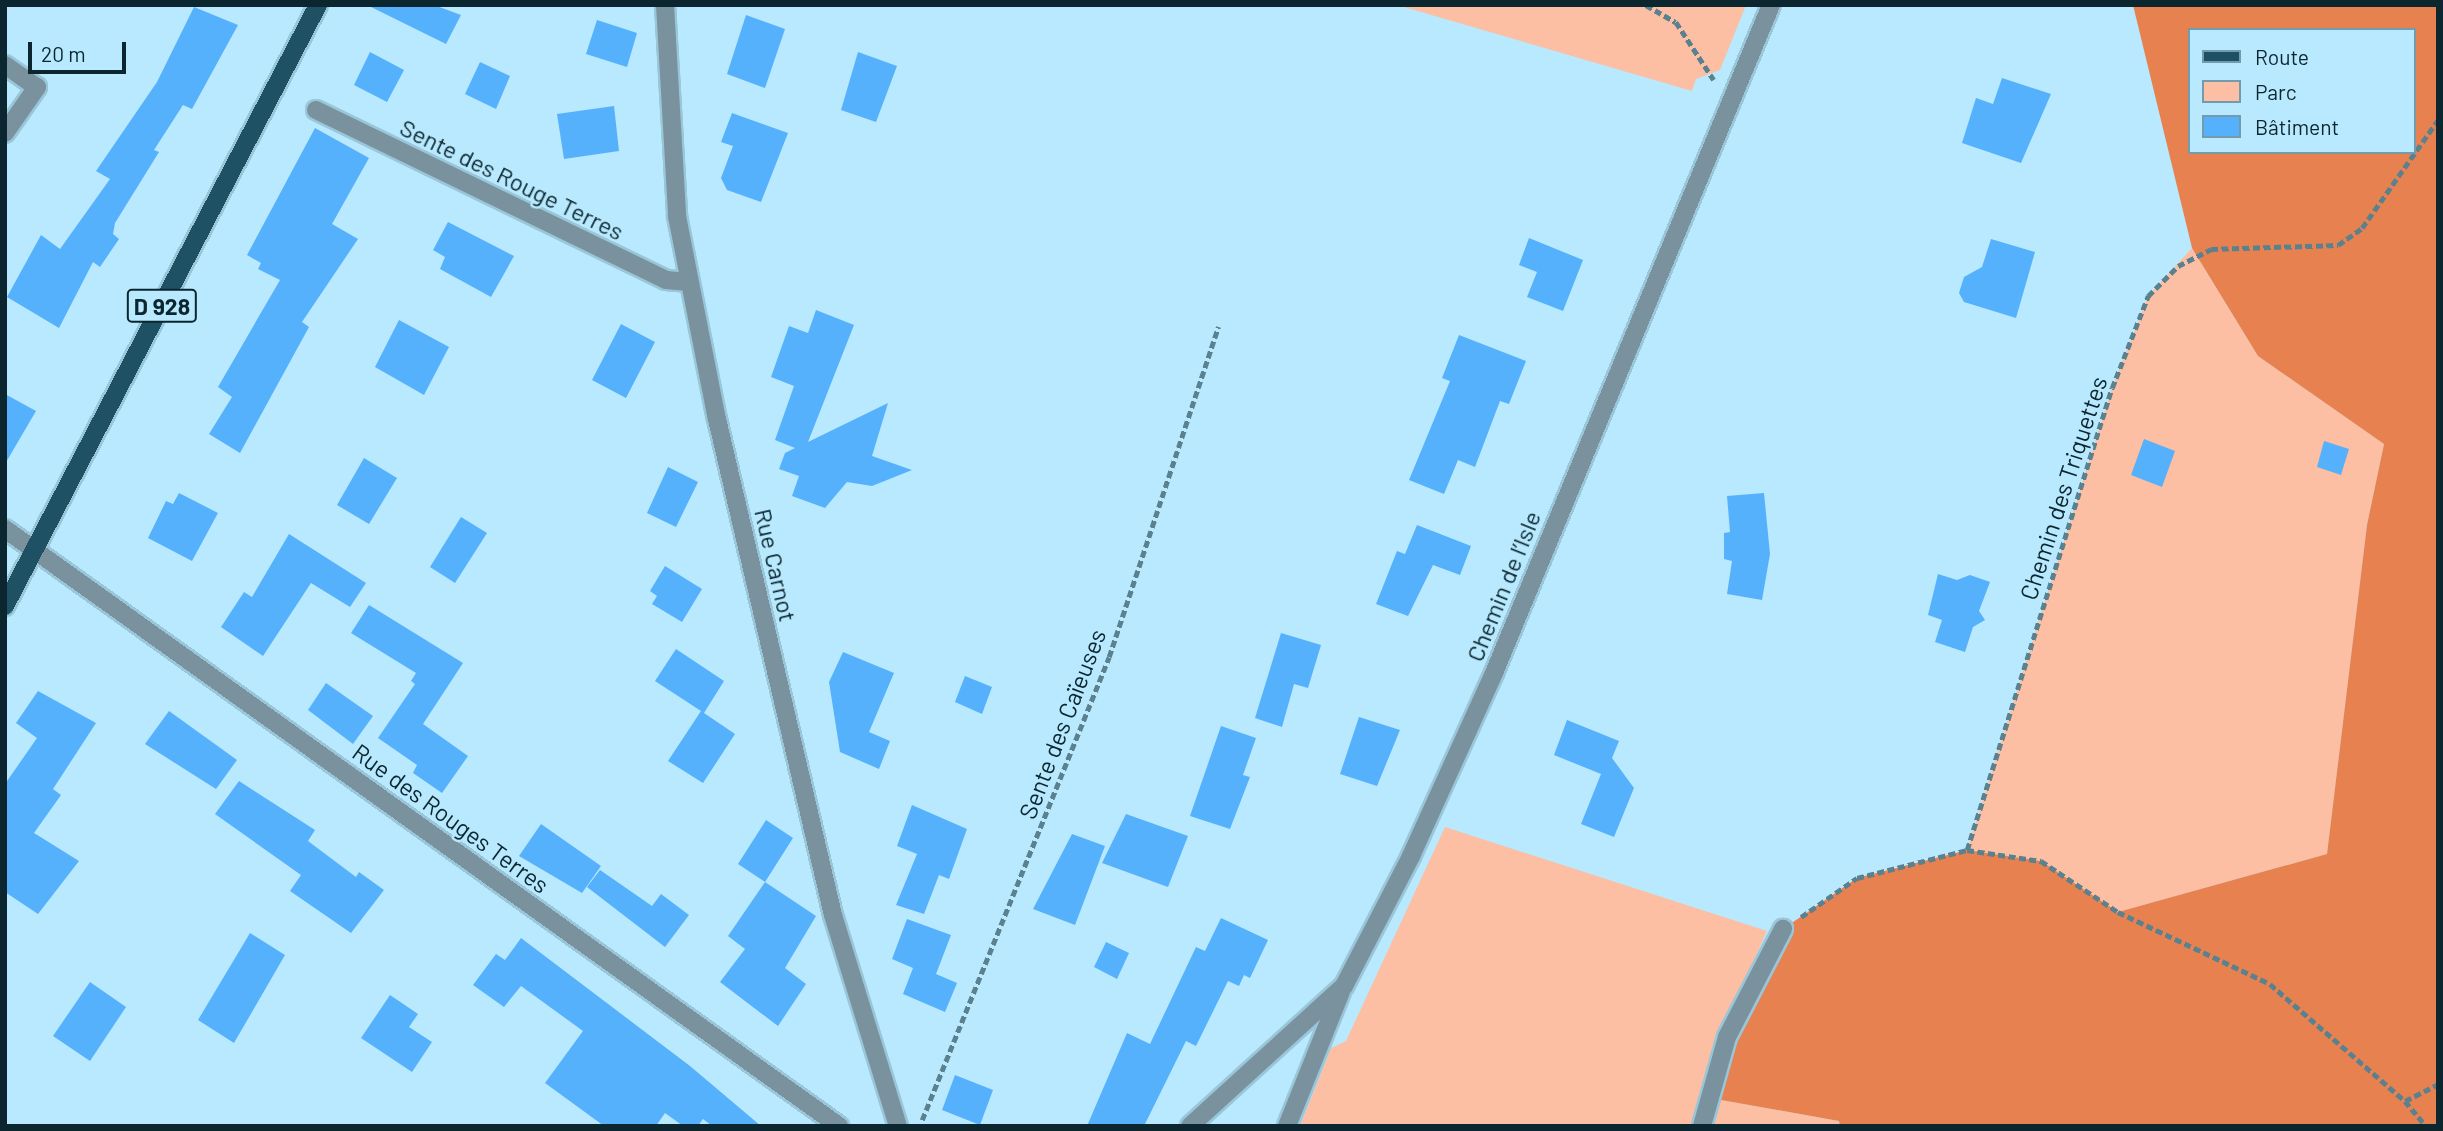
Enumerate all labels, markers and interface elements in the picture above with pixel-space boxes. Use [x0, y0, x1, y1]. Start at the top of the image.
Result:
scale bar [32, 28, 130, 72]
legend [2188, 28, 2415, 154]
text: 20 m [41, 41, 86, 66]
text: Route [2255, 44, 2309, 69]
text: Parc [2255, 79, 2297, 104]
street label: Sente des Rouge Terres [396, 112, 628, 246]
text: Bâtiment [2255, 114, 2339, 139]
road number: D 928 [125, 286, 199, 326]
street label: Chemin des Triquettes [2013, 373, 2113, 603]
street label: Rue Carnot [749, 506, 803, 624]
street label: Chemin de l’Isle [1460, 507, 1546, 665]
street label: Sente des Caïeuses [1013, 625, 1111, 823]
street label: Rue des Rouges Terres [347, 737, 555, 899]

